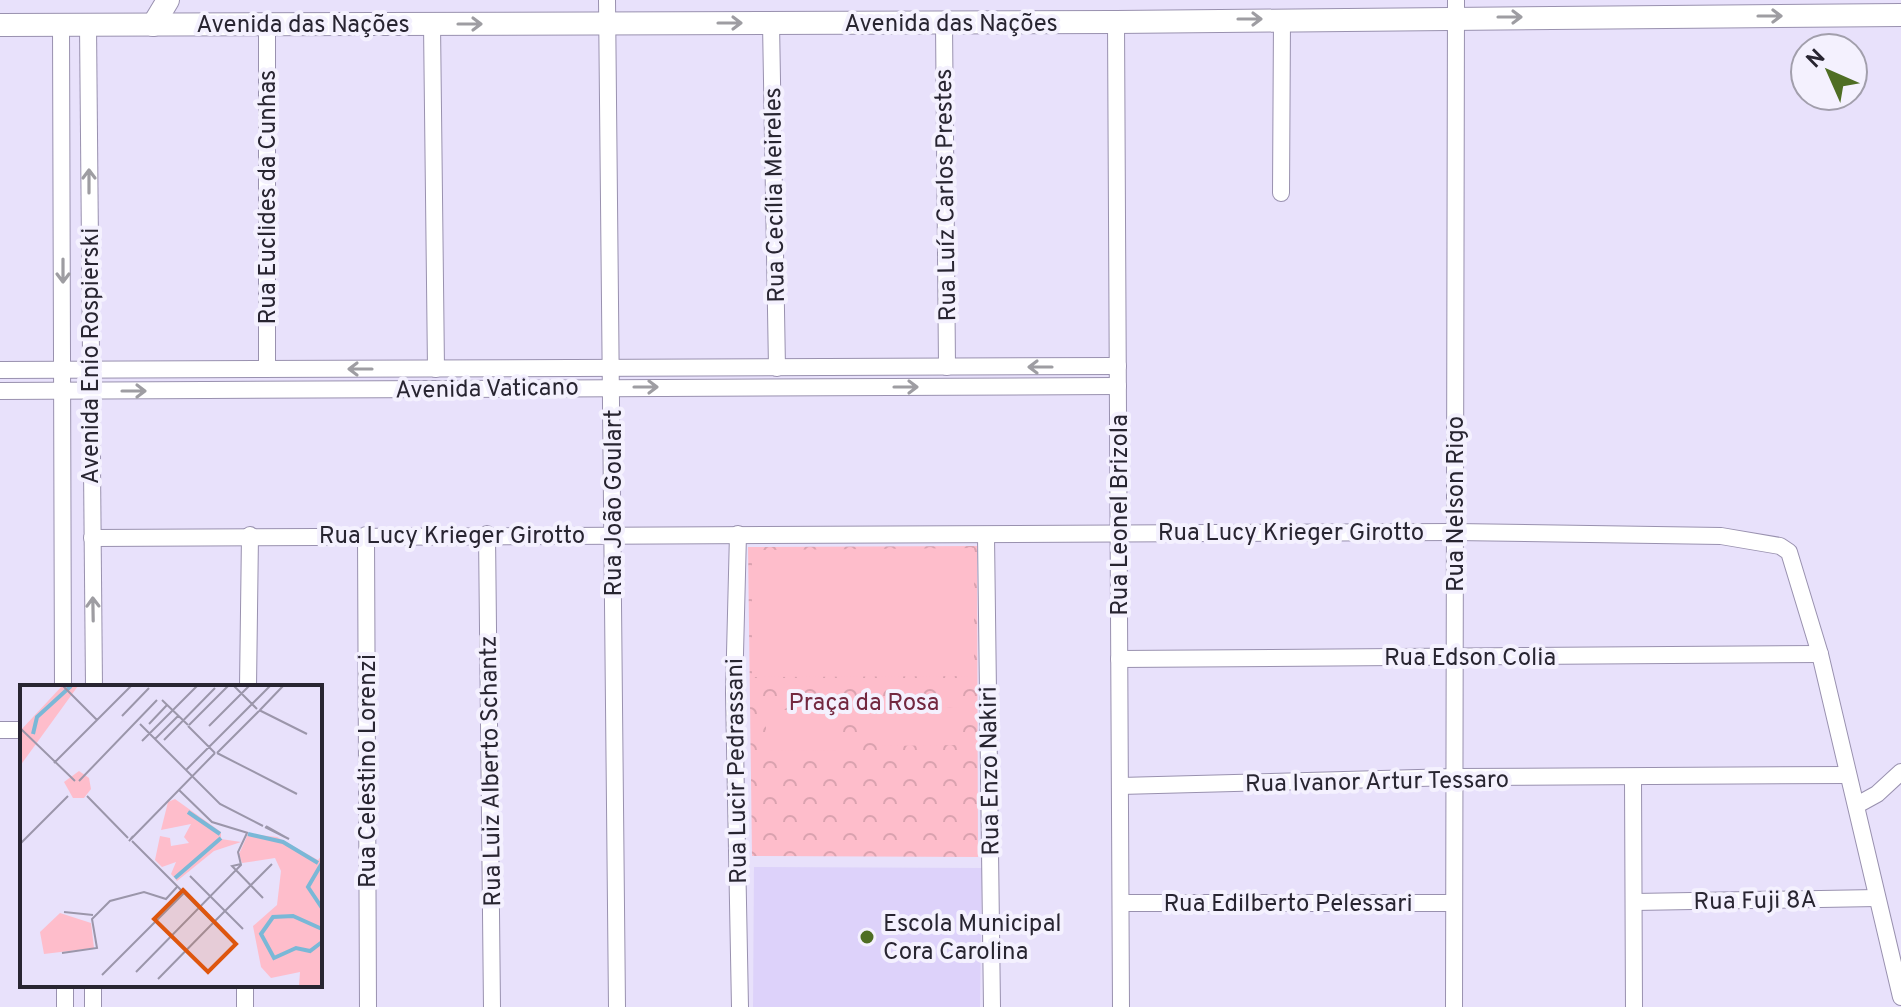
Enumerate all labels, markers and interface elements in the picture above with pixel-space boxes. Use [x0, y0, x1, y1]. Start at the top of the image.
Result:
one-way arrow [1756, 8, 1783, 24]
one-way arrow [1496, 9, 1523, 25]
street label: Avenida das Nações [844, 10, 1058, 40]
street label: Avenida das Nações [196, 11, 410, 41]
one-way arrow [1236, 11, 1263, 27]
one-way arrow [716, 15, 743, 31]
one-way arrow [456, 16, 483, 32]
north arrow [1789, 32, 1869, 112]
text: N [1801, 44, 1832, 75]
street label: Rua Luíz Carlos Prestes [930, 68, 964, 322]
street label: Rua Euclides da Cunhas [254, 70, 284, 324]
street label: Rua Cecília Meireles [759, 87, 793, 303]
one-way arrow [81, 168, 97, 195]
street label: Avenida Enio Rospierski [77, 228, 107, 484]
one-way arrow [55, 257, 71, 284]
one-way arrow [1027, 359, 1054, 375]
one-way arrow [347, 361, 374, 377]
street label: Avenida Vaticano [395, 373, 579, 407]
one-way arrow [632, 379, 659, 395]
one-way arrow [892, 379, 919, 395]
one-way arrow [120, 383, 147, 399]
street label: Rua João Goulart [600, 409, 630, 597]
street label: Rua Leonel Brizola [1106, 414, 1136, 616]
street label: Rua Nelson Rigo [1442, 416, 1472, 592]
street label: Rua Lucy Krieger Girotto [1158, 519, 1424, 549]
street label: Rua Lucy Krieger Girotto [319, 522, 585, 552]
one-way arrow [85, 596, 101, 623]
street label: Rua Luiz Alberto Schantz [475, 635, 509, 907]
street label: Rua Edson Colia [1384, 644, 1556, 674]
street label: Rua Celestino Lorenzi [354, 654, 384, 888]
street label: Rua Lucir Pedrassani [721, 658, 755, 884]
inset map [20, 685, 322, 987]
street label: Rua Enzo Nakiri [975, 686, 1007, 856]
park label: Praça da Rosa [789, 689, 939, 719]
street label: Rua Ivanor Artur Tessaro [1245, 766, 1509, 800]
street label: Rua Fuji 8A [1693, 886, 1817, 918]
street label: Rua Edilberto Pelessari [1163, 890, 1413, 920]
place label: Escola Municipal Cora Carolina [883, 910, 1062, 968]
marker: Escola Municipal Cora Carolina [858, 928, 876, 946]

